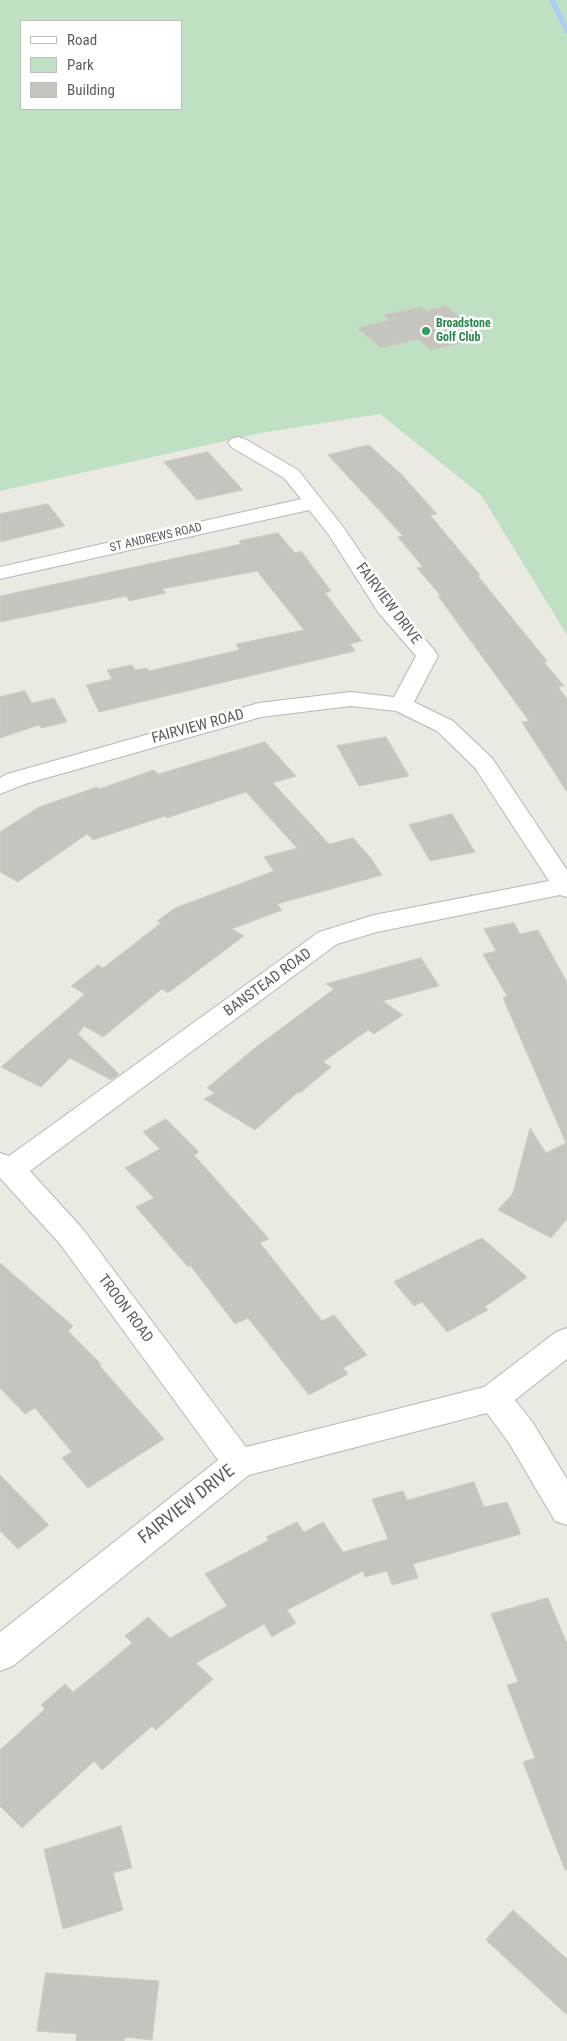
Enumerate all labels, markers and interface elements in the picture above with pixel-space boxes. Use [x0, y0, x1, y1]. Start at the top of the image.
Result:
legend [20, 20, 182, 110]
text: Road [67, 31, 97, 49]
text: Park [67, 56, 94, 74]
text: Building [67, 81, 115, 99]
place label: Broadstone Golf Club [436, 317, 491, 345]
marker: Broadstone Golf Club [420, 325, 432, 337]
street label: ST ANDREWS ROAD [109, 520, 203, 556]
street label: FAIRVIEW DRIVE [352, 560, 424, 648]
street label: FAIRVIEW ROAD [150, 706, 246, 748]
street label: BANSTEAD ROAD [221, 945, 315, 1021]
street label: TROON ROAD [94, 1271, 156, 1347]
street label: FAIRVIEW DRIVE [135, 1461, 239, 1549]

